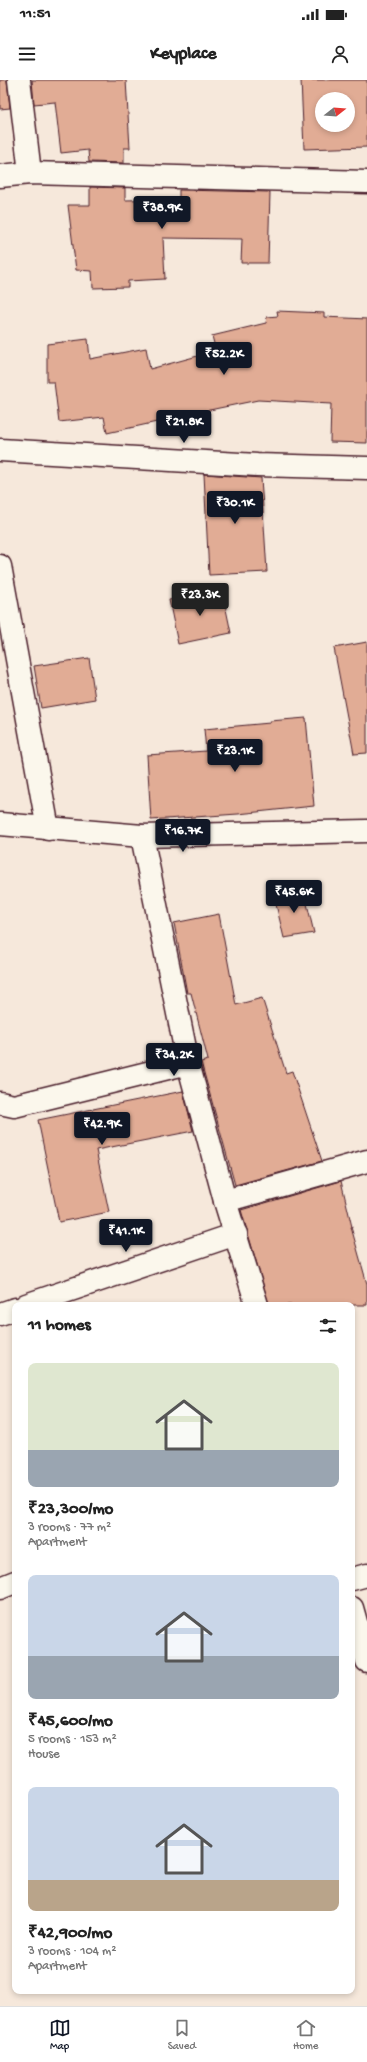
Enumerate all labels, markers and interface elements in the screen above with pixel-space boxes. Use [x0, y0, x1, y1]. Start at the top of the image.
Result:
text: 11:51 [20, 5, 51, 23]
icon: menu [16, 43, 38, 65]
icon: person [329, 43, 351, 65]
text: Keyplace [150, 44, 217, 65]
north arrow [315, 92, 355, 132]
map controls [315, 92, 355, 132]
pin: ₹38.9K [129, 196, 195, 230]
text: ₹38.9K [142, 201, 182, 216]
pin: ₹52.2K [191, 342, 257, 376]
text: ₹52.2K [205, 347, 243, 362]
pin: ₹21.8K [151, 410, 217, 444]
text: ₹21.8K [165, 415, 203, 430]
pin: ₹30.1K [202, 491, 268, 525]
text: ₹30.1K [216, 496, 254, 511]
pin: ₹23.3K [167, 583, 233, 617]
text: ₹23.3K [181, 588, 219, 603]
pin: ₹23.1K [202, 739, 268, 773]
text: ₹23.1K [216, 744, 254, 759]
pin: ₹16.7K [150, 819, 216, 853]
text: ₹16.7K [164, 824, 202, 839]
pin: ₹45.6K [261, 880, 327, 914]
text: ₹45.6K [275, 885, 313, 900]
pin: ₹34.2K [141, 1043, 207, 1077]
text: ₹34.2K [155, 1048, 193, 1063]
pin: ₹42.9K [69, 1112, 135, 1146]
text: ₹42.9K [83, 1117, 121, 1132]
pin: ₹41.1K [93, 1219, 159, 1253]
text: ₹41.1K [108, 1224, 144, 1239]
icon: filters [317, 1315, 339, 1337]
text: 11 homes [28, 1316, 91, 1336]
icon: home [148, 1389, 220, 1461]
text: ₹23,300/mo [28, 1500, 113, 1520]
text: 3 rooms · 77 m² [28, 1520, 111, 1535]
text: Apartment [28, 1535, 87, 1550]
icon: home [148, 1601, 220, 1673]
text: ₹45,600/mo [28, 1712, 113, 1732]
text: 5 rooms · 153 m² [28, 1732, 117, 1747]
text: House [28, 1747, 60, 1762]
icon: home [148, 1813, 220, 1885]
text: ₹42,900/mo [28, 1924, 112, 1944]
text: 3 rooms · 104 m² [28, 1944, 116, 1959]
text: Apartment [28, 1959, 87, 1974]
tab: Map [49, 2017, 71, 2053]
tab: Saved [168, 2017, 196, 2053]
tab: Home [293, 2017, 318, 2053]

